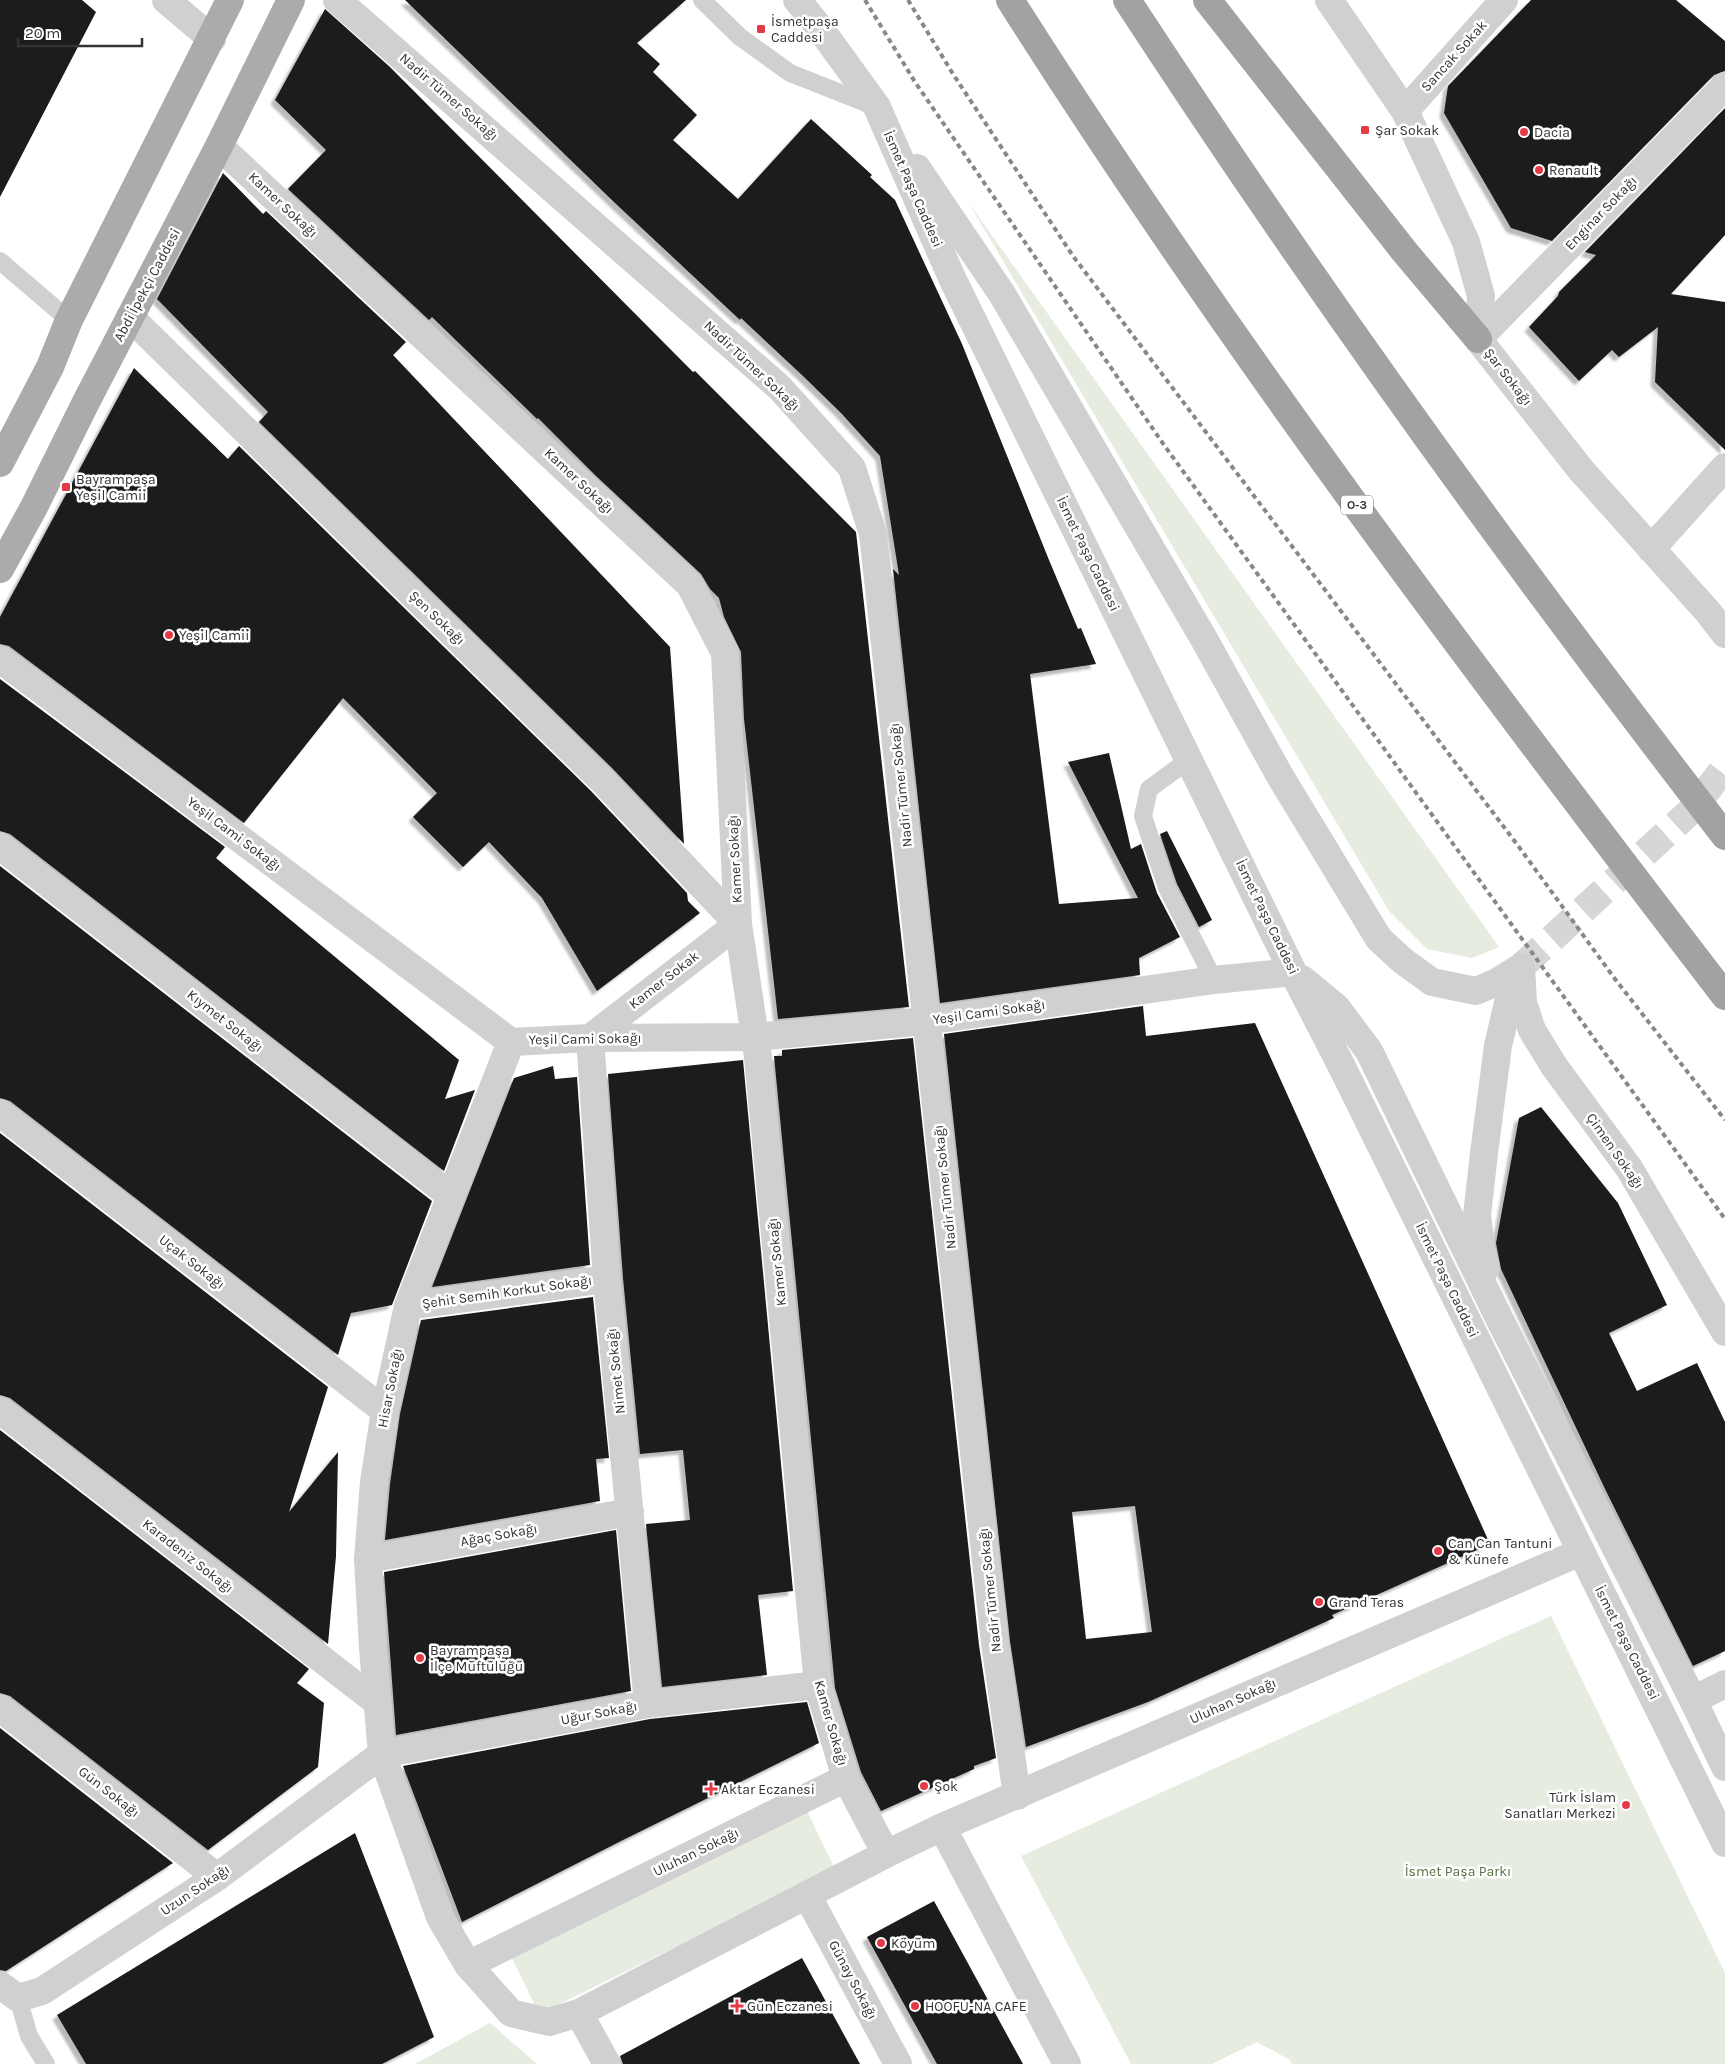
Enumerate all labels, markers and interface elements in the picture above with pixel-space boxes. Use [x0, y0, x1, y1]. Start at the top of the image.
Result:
place label: İsmetpaşa Caddesi [771, 13, 839, 46]
scale bar [18, 15, 141, 47]
street label: Sancak Sokak [1417, 17, 1491, 95]
marker: İsmetpaşa Caddesi [755, 23, 767, 35]
text: 20 m [25, 24, 60, 42]
street label: Nadir Tümer Sokağı [396, 50, 502, 144]
place label: Şar Sokak [1375, 122, 1439, 139]
marker: Şar Sokak [1359, 124, 1371, 136]
place label: Dacia [1534, 124, 1570, 141]
marker: Dacia [1518, 126, 1530, 138]
street label: İsmet Paşa Caddesi [880, 128, 946, 250]
place label: Renault [1549, 162, 1599, 179]
marker: Renault [1533, 164, 1545, 176]
street label: Kamer Sokağı [245, 169, 321, 241]
street label: Enginar Sokağı [1561, 172, 1641, 254]
street label: Abdi İpekçi Caddesi [110, 226, 184, 344]
street label: Nadir Tümer Sokağı [700, 317, 804, 415]
street label: Şar Sokağı [1480, 345, 1536, 409]
street label: Kamer Sokağı [541, 445, 617, 517]
place label: Bayrampaşa Yeşil Camii [76, 471, 156, 504]
marker: Bayrampaşa Yeşil Camii [60, 481, 72, 493]
street label: İsmet Paşa Caddesi [1053, 494, 1123, 614]
road number: O-3 [1341, 496, 1373, 514]
street label: Şen Sokağı [405, 587, 469, 649]
place label: Yeşil Camii [179, 627, 249, 644]
marker: Yeşil Camii [163, 629, 175, 641]
street label: Nadir Tümer Sokağı [886, 722, 916, 848]
street label: Yeşil Cami Sokağı [184, 793, 284, 875]
street label: Kamer Sokağı [724, 814, 746, 904]
street label: İsmet Paşa Caddesi [1232, 857, 1302, 977]
street label: Kamer Sokak [625, 947, 703, 1013]
street label: Kıymet Sokağı [184, 986, 266, 1056]
street label: Yeşil Cami Sokağı [932, 996, 1046, 1028]
street label: Yeşil Cami Sokağı [528, 1030, 642, 1048]
street label: Çimen Sokağı [1583, 1110, 1647, 1192]
street label: Nadir Tümer Sokağı [930, 1124, 960, 1250]
street label: Kamer Sokağı [764, 1217, 790, 1307]
street label: İsmet Paşa Caddesi [1412, 1220, 1482, 1340]
street label: Uçak Sokağı [156, 1231, 228, 1293]
street label: Şehit Semih Korkut Sokağı [421, 1272, 593, 1312]
street label: Nimet Sokağı [603, 1327, 629, 1415]
street label: Hisar Sokağı [374, 1347, 406, 1429]
street label: Karadeniz Sokağı [139, 1515, 237, 1597]
street label: Ağaç Sokağı [459, 1520, 539, 1550]
street label: Nadir Tümer Sokağı [975, 1527, 1005, 1653]
place label: Can Can Tantuni & Künefe [1448, 1535, 1552, 1568]
marker: Can Can Tantuni & Künefe [1432, 1545, 1444, 1557]
street label: İsmet Paşa Caddesi [1591, 1583, 1663, 1703]
place label: Grand Teras [1329, 1594, 1404, 1611]
marker: Grand Teras [1313, 1596, 1325, 1608]
place label: Bayrampaşa İlçe Müftülüğü [430, 1642, 523, 1675]
marker: Bayrampaşa İlçe Müftülüğü [414, 1652, 426, 1664]
street label: Uluhan Sokağı [1187, 1674, 1279, 1728]
street label: Kamer Sokağı [811, 1678, 851, 1768]
street label: Uğur Sokağı [559, 1697, 639, 1729]
street label: Gün Sokağı [75, 1763, 143, 1821]
place label: Şok [934, 1778, 958, 1795]
marker: Şok [918, 1780, 930, 1792]
place label: Aktar Eczanesi [721, 1781, 815, 1798]
marker: Aktar Eczanesi [705, 1783, 717, 1795]
place label: Türk İslam Sanatları Merkezi [1504, 1789, 1616, 1822]
marker: Türk İslam Sanatları Merkezi [1620, 1799, 1632, 1811]
street label: Uluhan Sokağı [650, 1824, 742, 1880]
street label: Uzun Sokağı [157, 1861, 233, 1919]
park label: İsmet Paşa Parkı [1405, 1863, 1511, 1880]
place label: Köyüm [891, 1935, 935, 1952]
street label: Günay Sokağı [825, 1937, 881, 2023]
marker: Köyüm [875, 1937, 887, 1949]
place label: Gün Eczanesi [747, 1998, 833, 2015]
place label: HOOFU-NA CAFE [925, 1998, 1027, 2015]
marker: Gün Eczanesi [731, 2000, 743, 2012]
marker: HOOFU-NA CAFE [909, 2000, 921, 2012]

